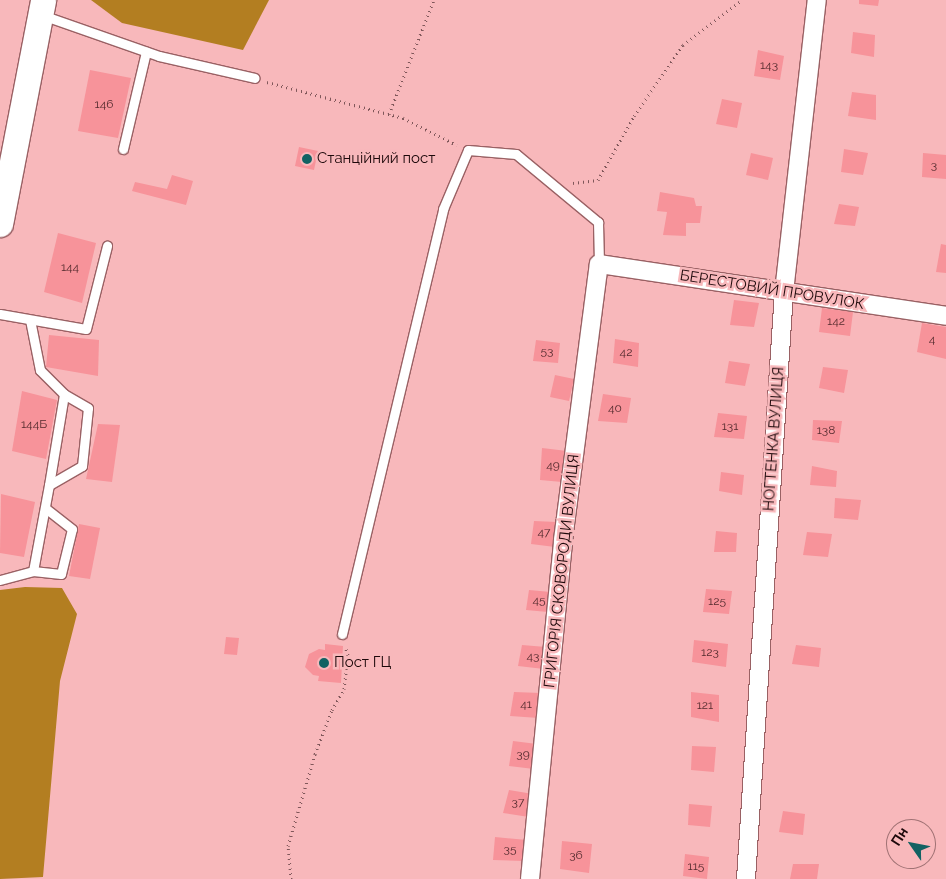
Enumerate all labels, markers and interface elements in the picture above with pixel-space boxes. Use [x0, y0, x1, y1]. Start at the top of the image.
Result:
house number: 143 [760, 59, 778, 73]
house number: 146 [95, 98, 113, 112]
place label: Станційний пост [317, 150, 435, 168]
marker: Станційний пост [301, 153, 313, 165]
house number: 3 [931, 159, 937, 173]
house number: 144 [61, 261, 79, 275]
street label: БЕРЕСТОВИЙ ПРОВУЛОК [679, 267, 865, 313]
house number: 142 [827, 315, 845, 329]
house number: 4 [929, 333, 935, 347]
house number: 53 [541, 345, 553, 359]
house number: 42 [620, 346, 632, 360]
street label: НОГТЕНКА ВУЛИЦЯ [760, 366, 788, 512]
house number: 40 [608, 402, 622, 416]
house number: 144Б [21, 418, 47, 432]
house number: 131 [722, 420, 738, 434]
house number: 138 [817, 424, 835, 438]
street label: ГРИГОРІЯ СКОВОРОДИ ВУЛИЦЯ [541, 453, 583, 689]
house number: 49 [546, 459, 560, 473]
house number: 47 [538, 526, 550, 540]
house number: 45 [532, 594, 546, 608]
house number: 125 [708, 595, 726, 609]
house number: 123 [701, 646, 719, 660]
house number: 43 [527, 650, 539, 664]
place label: Пост ГЦ [334, 654, 392, 672]
marker: Пост ГЦ [318, 657, 330, 669]
house number: 41 [520, 698, 532, 712]
house number: 121 [697, 699, 713, 713]
house number: 39 [516, 748, 530, 762]
house number: 37 [512, 796, 524, 810]
north arrow [886, 819, 936, 869]
text: Пн [887, 824, 911, 849]
house number: 35 [504, 843, 516, 857]
house number: 36 [569, 849, 583, 863]
house number: 115 [688, 860, 704, 874]

